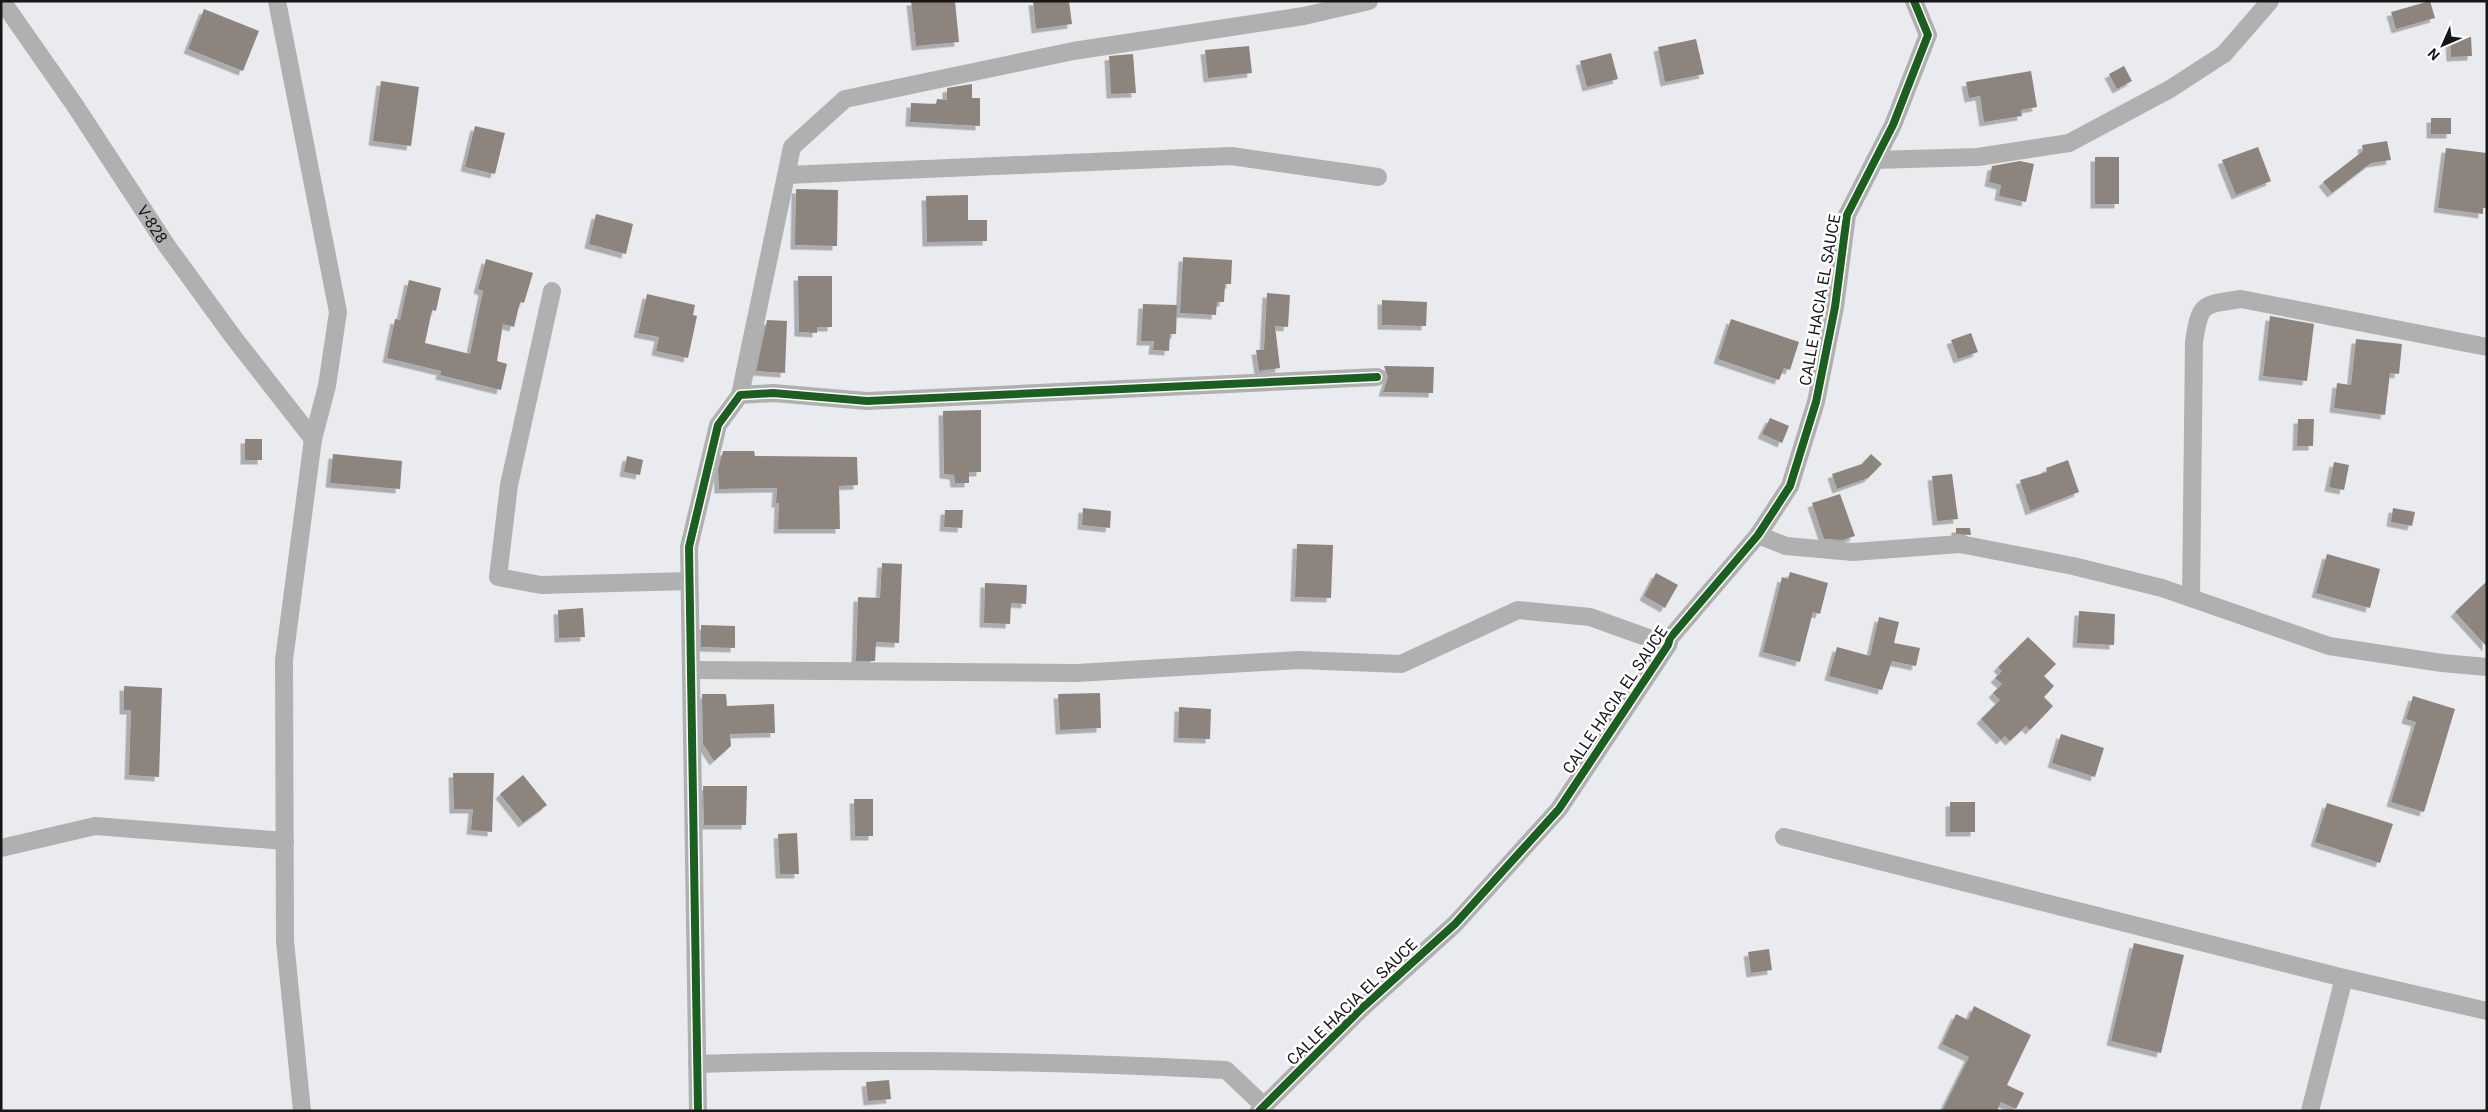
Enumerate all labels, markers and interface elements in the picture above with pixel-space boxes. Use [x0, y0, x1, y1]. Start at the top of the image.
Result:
north arrow [2418, 20, 2468, 70]
text: N [2425, 45, 2443, 63]
street label: V-828 [133, 201, 172, 246]
street label: CALLE HACIA EL SAUCE [1796, 213, 1844, 387]
street label: CALLE HACIA EL SAUCE [1559, 623, 1671, 777]
street label: CALLE HACIA EL SAUCE [1283, 935, 1421, 1069]

